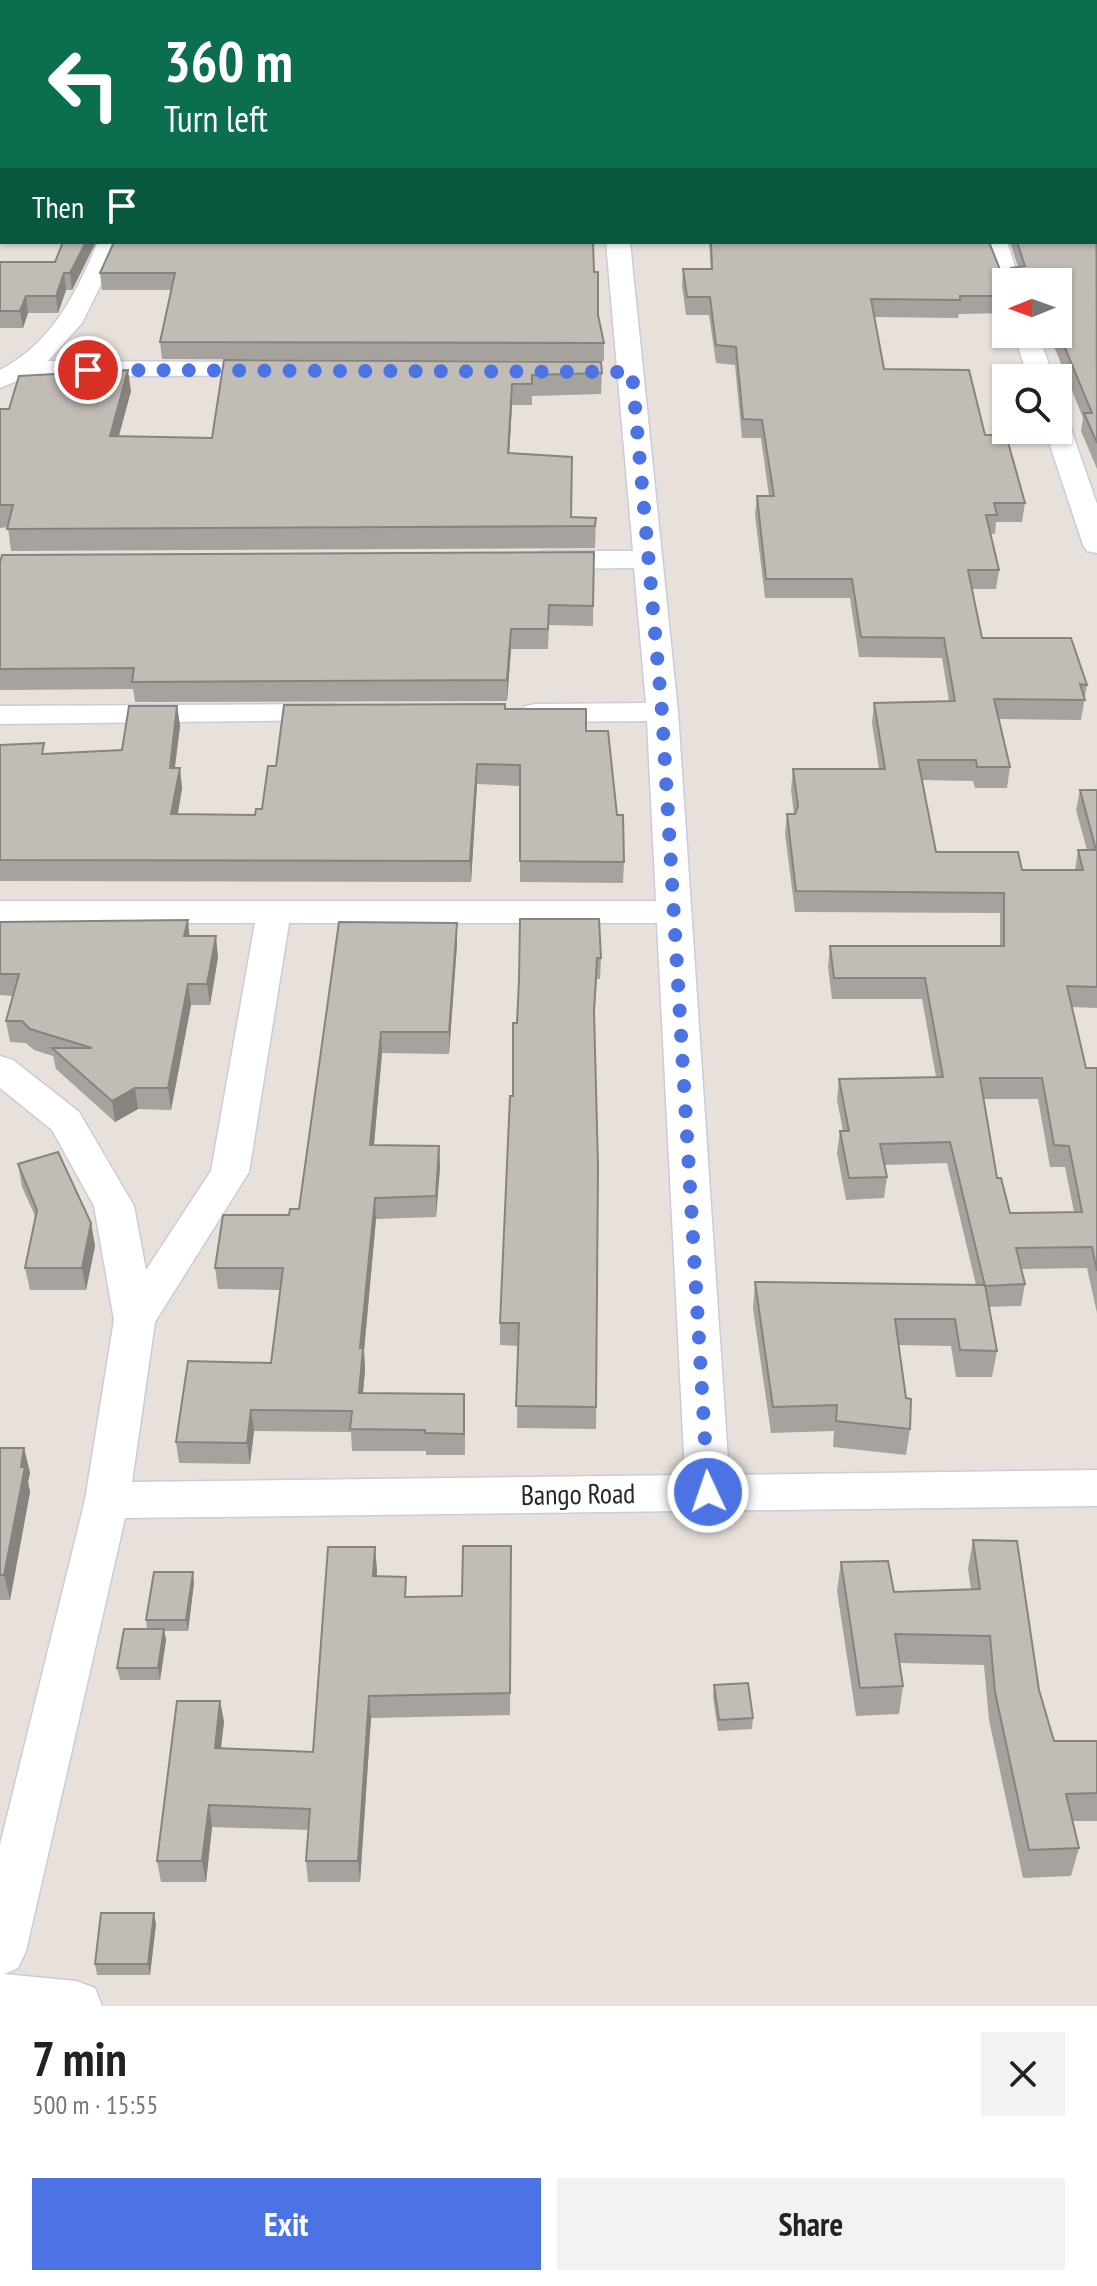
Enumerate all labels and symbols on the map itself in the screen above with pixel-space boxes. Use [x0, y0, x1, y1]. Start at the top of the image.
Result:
north arrow [992, 268, 1072, 348]
pin [54, 336, 122, 404]
position arrow [666, 1450, 750, 1534]
street label: Bango Road [520, 1474, 636, 1513]

